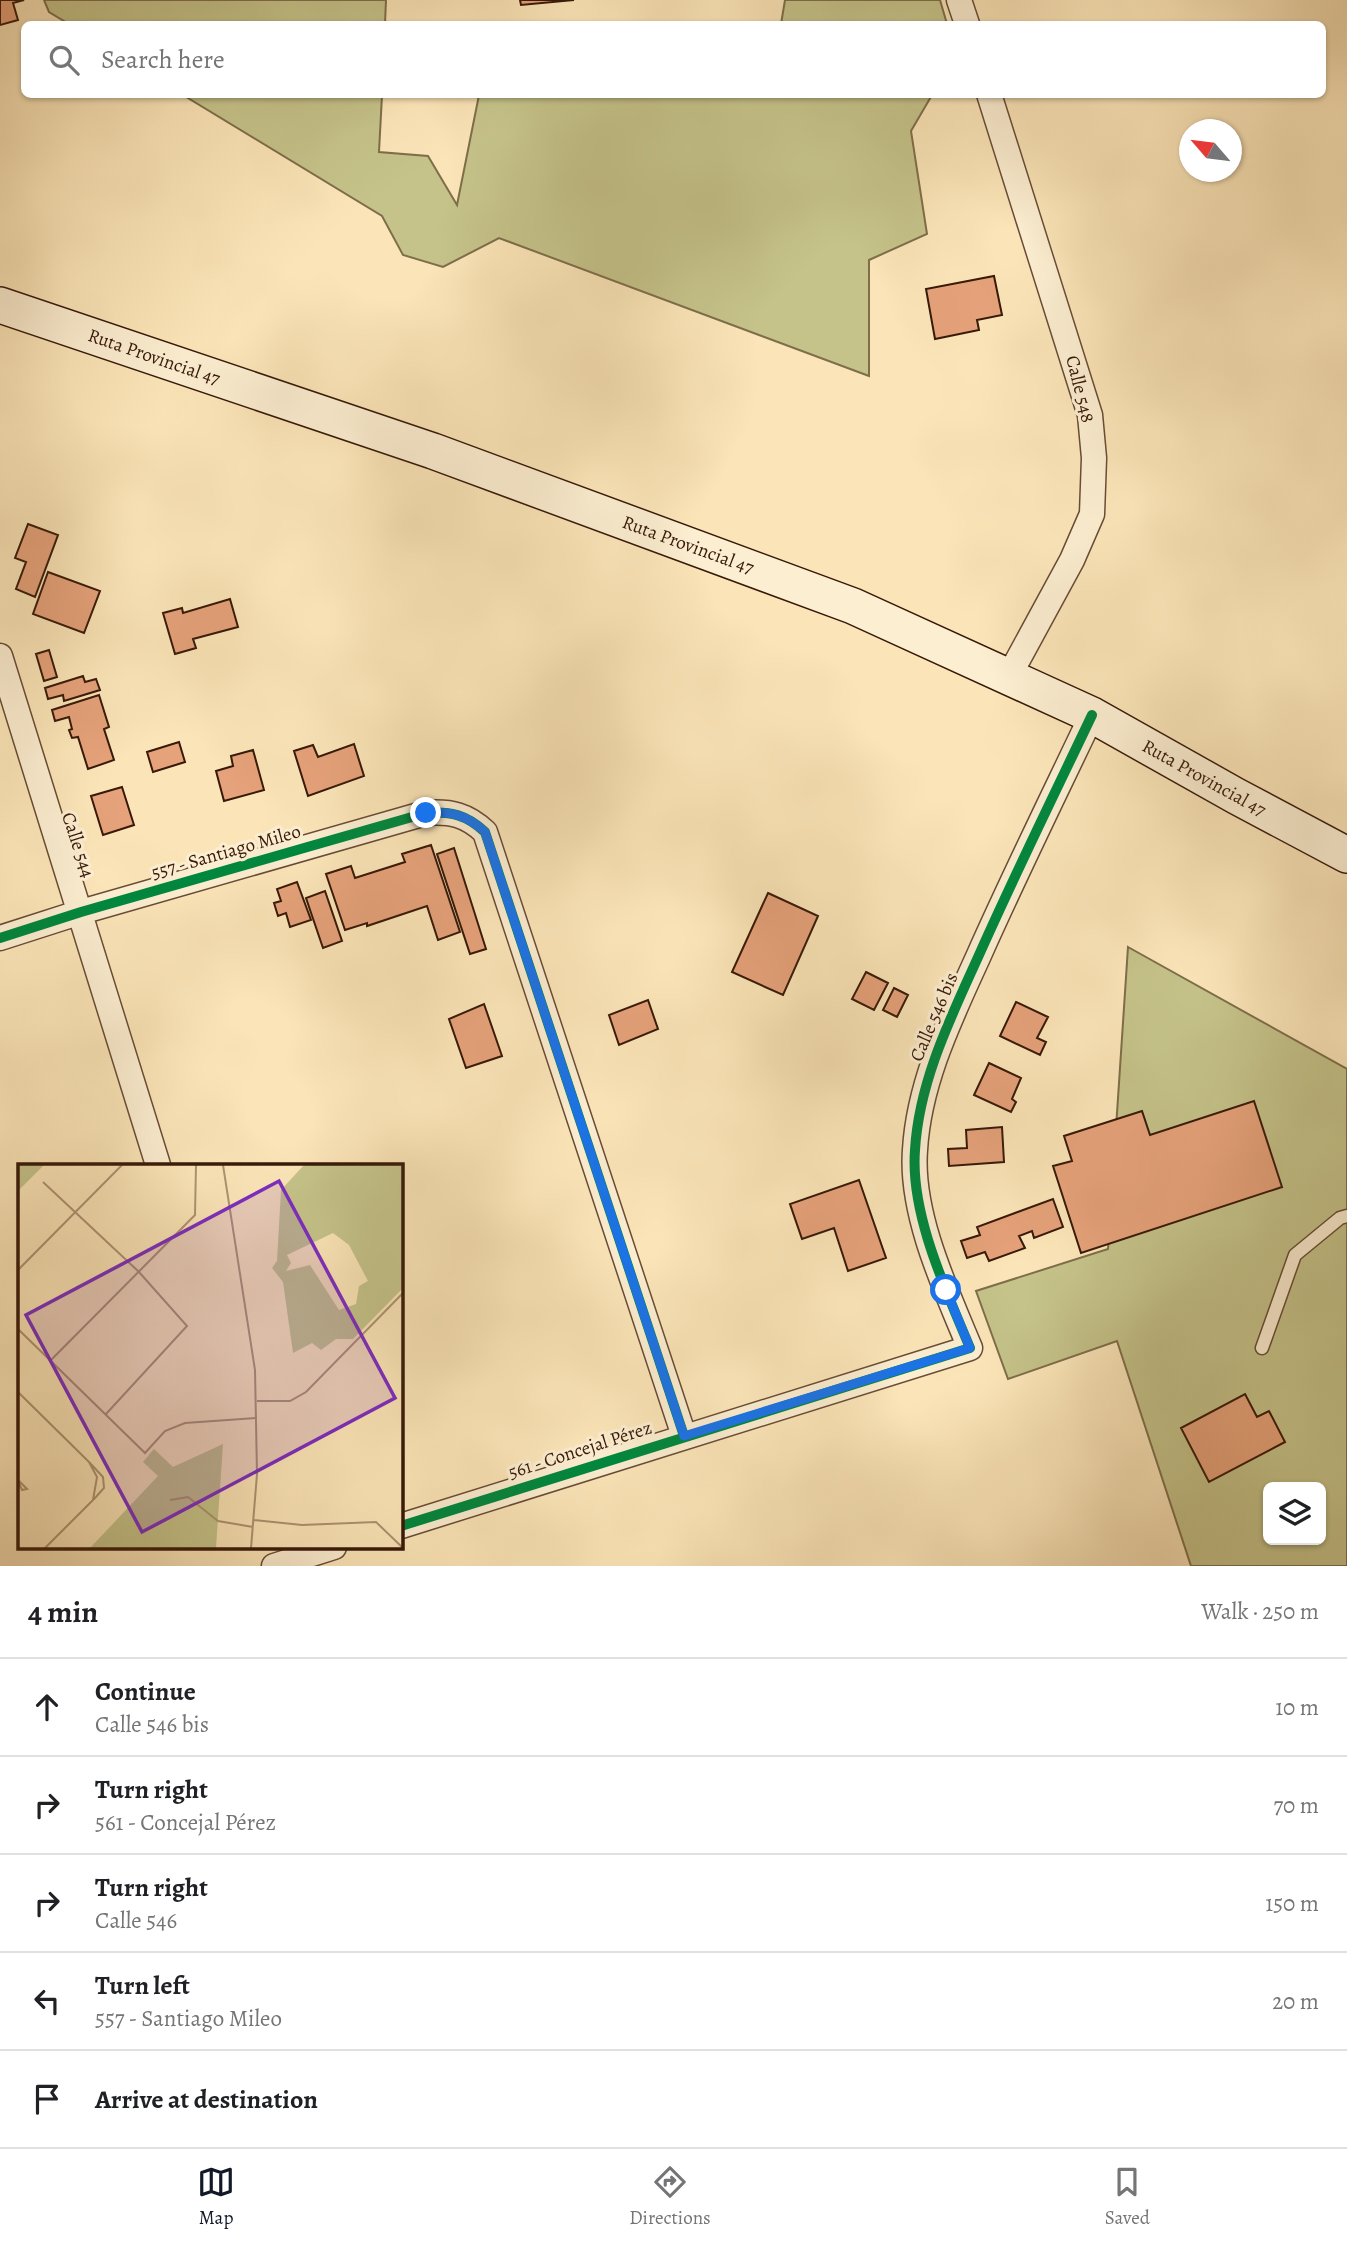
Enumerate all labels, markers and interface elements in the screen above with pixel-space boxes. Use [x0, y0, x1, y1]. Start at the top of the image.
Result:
search box [21, 21, 1326, 98]
icon: search [45, 41, 83, 79]
text: Search here [101, 42, 225, 77]
north arrow [1179, 119, 1242, 182]
street label: Ruta Provincial 47 [84, 322, 224, 392]
street label: Calle 548 [1059, 353, 1101, 425]
street label: Ruta Provincial 47 [619, 509, 757, 581]
street label: Ruta Provincial 47 [1137, 733, 1271, 823]
route end [410, 797, 441, 828]
street label: Calle 544 [55, 809, 101, 882]
street label: 557 - Santiago Mileo [148, 818, 304, 886]
street label: Calle 546 bis [904, 969, 964, 1065]
inset map [18, 1164, 402, 1548]
route start [930, 1274, 961, 1305]
street label: 561 - Concejal Pérez [505, 1415, 655, 1485]
map controls [1263, 1482, 1326, 1545]
button: layers [1263, 1482, 1326, 1545]
text: 4 min [28, 1592, 98, 1632]
text: Walk · 250 m [1201, 1596, 1319, 1627]
text: Continue [95, 1674, 196, 1709]
icon: ahead [28, 1688, 66, 1726]
text: 10 m [1275, 1692, 1319, 1723]
text: Calle 546 bis [95, 1709, 209, 1740]
text: Turn right [95, 1772, 208, 1807]
icon: right [28, 1786, 66, 1824]
text: 70 m [1273, 1790, 1319, 1821]
text: 561 - Concejal Pérez [95, 1807, 276, 1838]
text: Turn right [95, 1870, 208, 1905]
icon: right [28, 1884, 66, 1922]
text: 150 m [1265, 1888, 1319, 1919]
text: Calle 546 [95, 1905, 177, 1936]
text: Turn left [95, 1968, 190, 2003]
icon: left [28, 1982, 66, 2020]
text: 20 m [1272, 1986, 1319, 2017]
text: 557 - Santiago Mileo [95, 2003, 282, 2034]
icon: arrive [28, 2080, 66, 2118]
text: Arrive at destination [95, 2082, 318, 2117]
tab: Map [197, 2163, 235, 2231]
tab: Directions [629, 2163, 711, 2231]
tab: Saved [1105, 2163, 1150, 2231]

